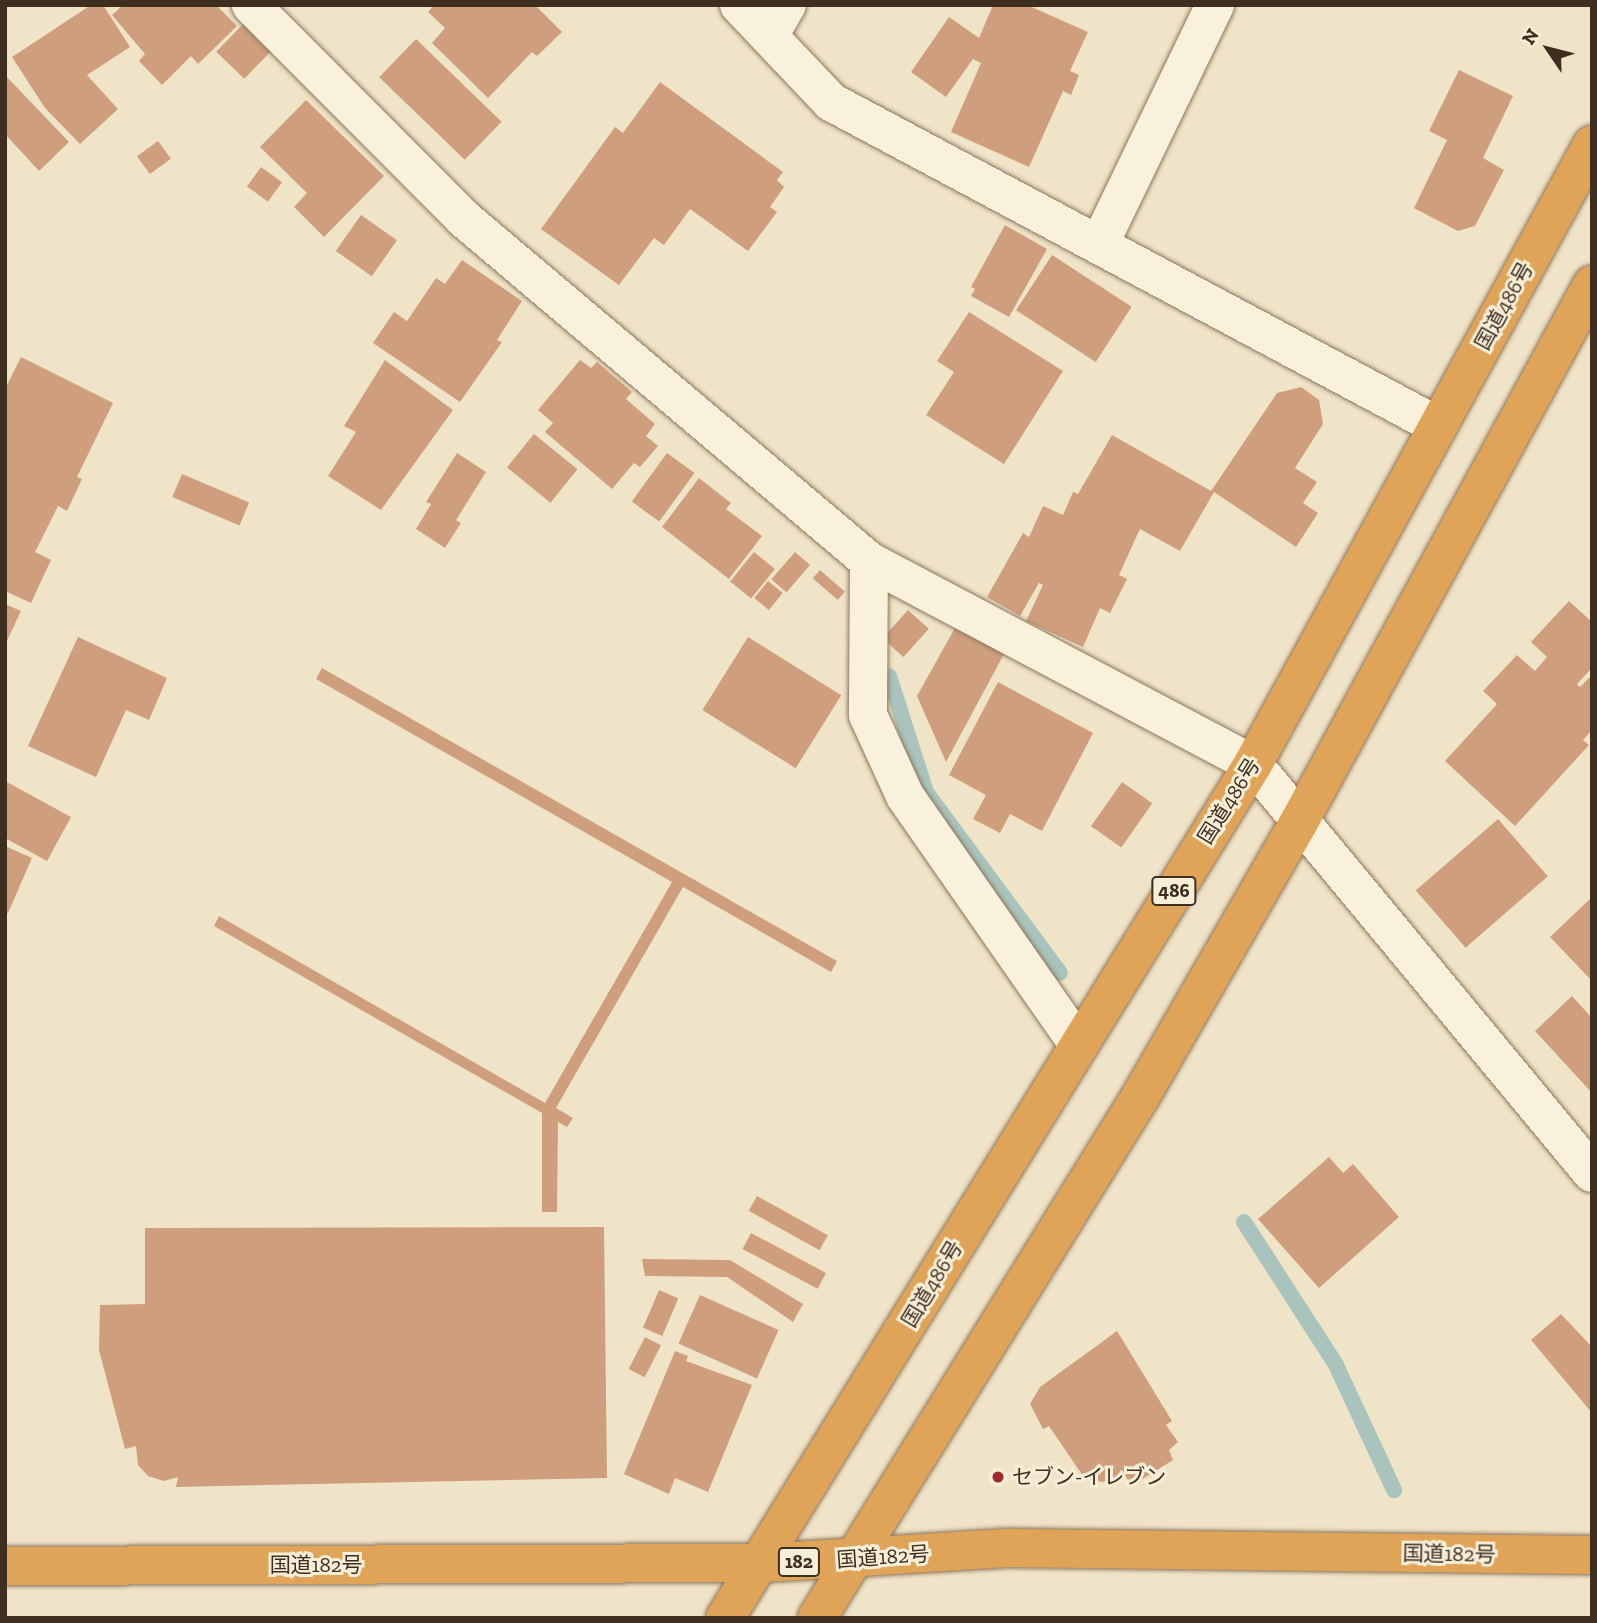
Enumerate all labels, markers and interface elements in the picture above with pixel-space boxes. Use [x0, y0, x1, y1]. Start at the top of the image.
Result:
north arrow [1513, 14, 1583, 84]
text: N [1517, 24, 1544, 49]
street label: 国道486号 [1470, 258, 1538, 354]
street label: 国道486号 [1193, 753, 1265, 849]
road number: 486 [1151, 876, 1197, 906]
street label: 国道486号 [896, 1236, 968, 1332]
place label: セブン-イレブン [1012, 1464, 1166, 1490]
marker: セブン-イレブン [990, 1469, 1006, 1485]
street label: 国道182号 [836, 1541, 930, 1573]
street label: 国道182号 [1402, 1541, 1496, 1567]
road number: 182 [776, 1546, 822, 1578]
street label: 国道182号 [269, 1552, 363, 1578]

